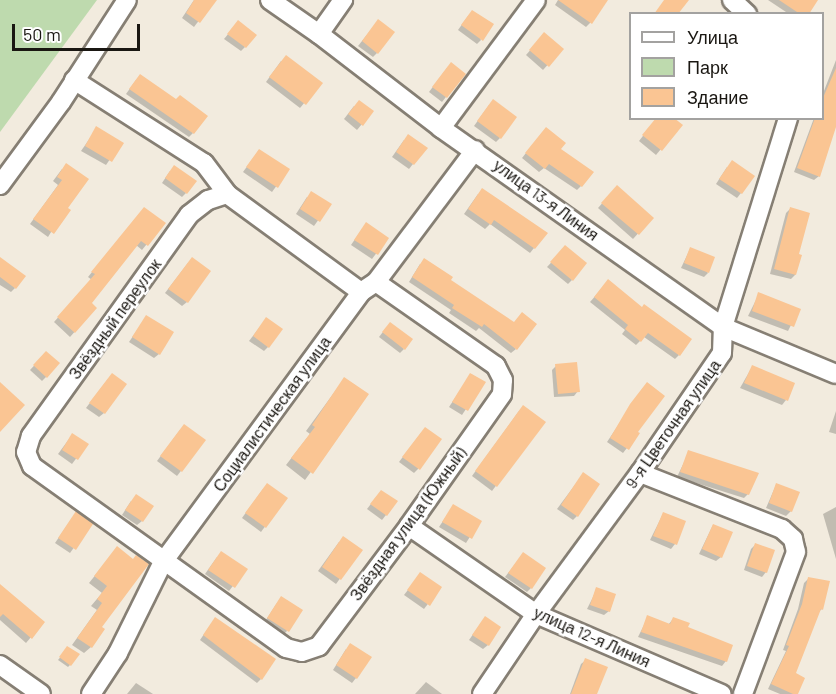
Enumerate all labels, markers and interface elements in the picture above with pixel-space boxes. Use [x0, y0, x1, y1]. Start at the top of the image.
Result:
scale bar [15, 12, 142, 50]
legend [629, 12, 824, 120]
text: 50 m [23, 23, 61, 45]
text: Улица [687, 26, 738, 48]
text: Парк [687, 56, 728, 78]
text: Здание [687, 86, 748, 108]
street label: улица 13-я Линия [490, 155, 602, 245]
street label: Звёздный переулок [65, 255, 165, 383]
street label: Социалистическая улица [209, 333, 335, 495]
street label: 9-я Цветочная улица [621, 356, 725, 492]
street label: Звёздная улица (Южный) [346, 444, 470, 604]
street label: улица 12-я Линия [531, 603, 653, 671]

